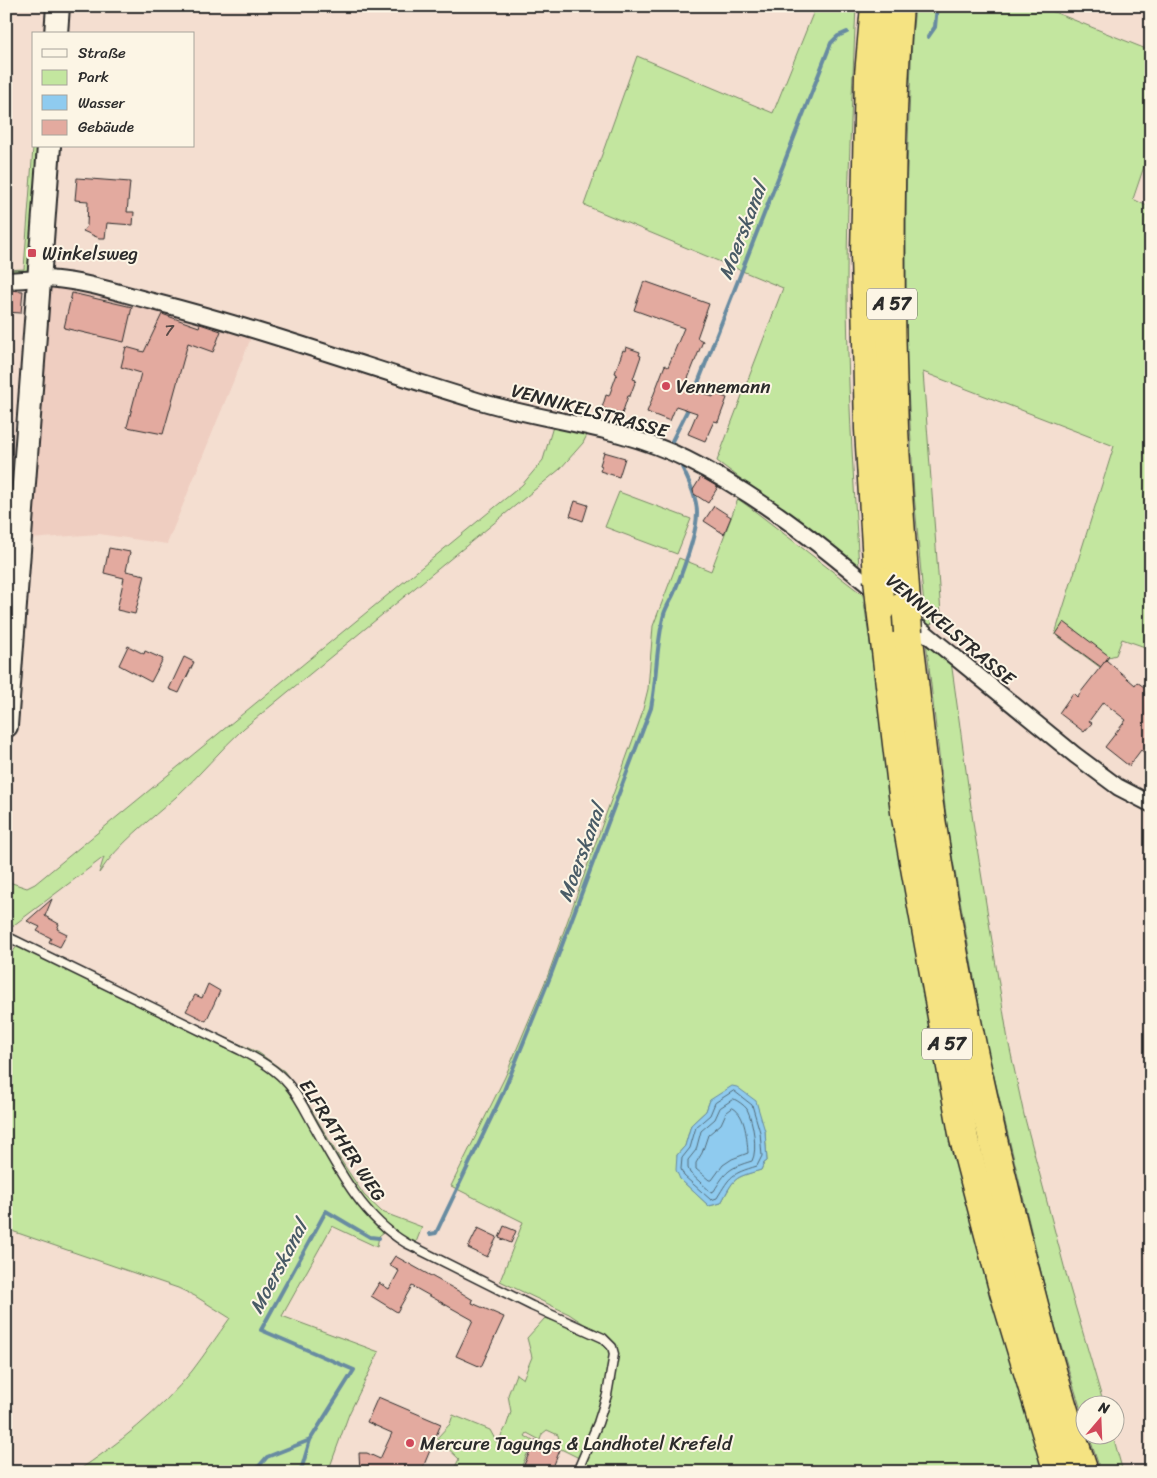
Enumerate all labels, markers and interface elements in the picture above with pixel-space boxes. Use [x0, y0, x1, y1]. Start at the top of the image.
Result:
legend [32, 32, 195, 148]
text: Straße [78, 40, 126, 66]
text: Park [78, 64, 109, 90]
text: Wasser [78, 90, 126, 116]
text: Gebäude [78, 114, 134, 140]
water label: Moerskanal [708, 174, 779, 285]
place label: Winkelsweg [42, 237, 138, 270]
marker: Winkelsweg [26, 247, 38, 259]
road number: A 57 [867, 288, 917, 320]
house number: 7 [164, 316, 174, 345]
place label: Vennemann [676, 370, 770, 403]
street label: VENNIKELSTRASSE [508, 374, 673, 448]
marker: Vennemann [660, 380, 672, 392]
street label: VENNIKELSTRASSE [878, 565, 1024, 695]
water label: Moerskanal [548, 796, 617, 907]
road number: A 57 [922, 1028, 972, 1060]
street label: ELFRATHER WEG [290, 1072, 395, 1208]
water label: Moerskanal [239, 1210, 320, 1320]
text: N [1094, 1394, 1113, 1422]
north arrow [1074, 1396, 1124, 1446]
place label: Mercure Tagungs & Landhotel Krefeld [420, 1427, 734, 1460]
marker: Mercure Tagungs & Landhotel Krefeld [404, 1437, 416, 1449]

